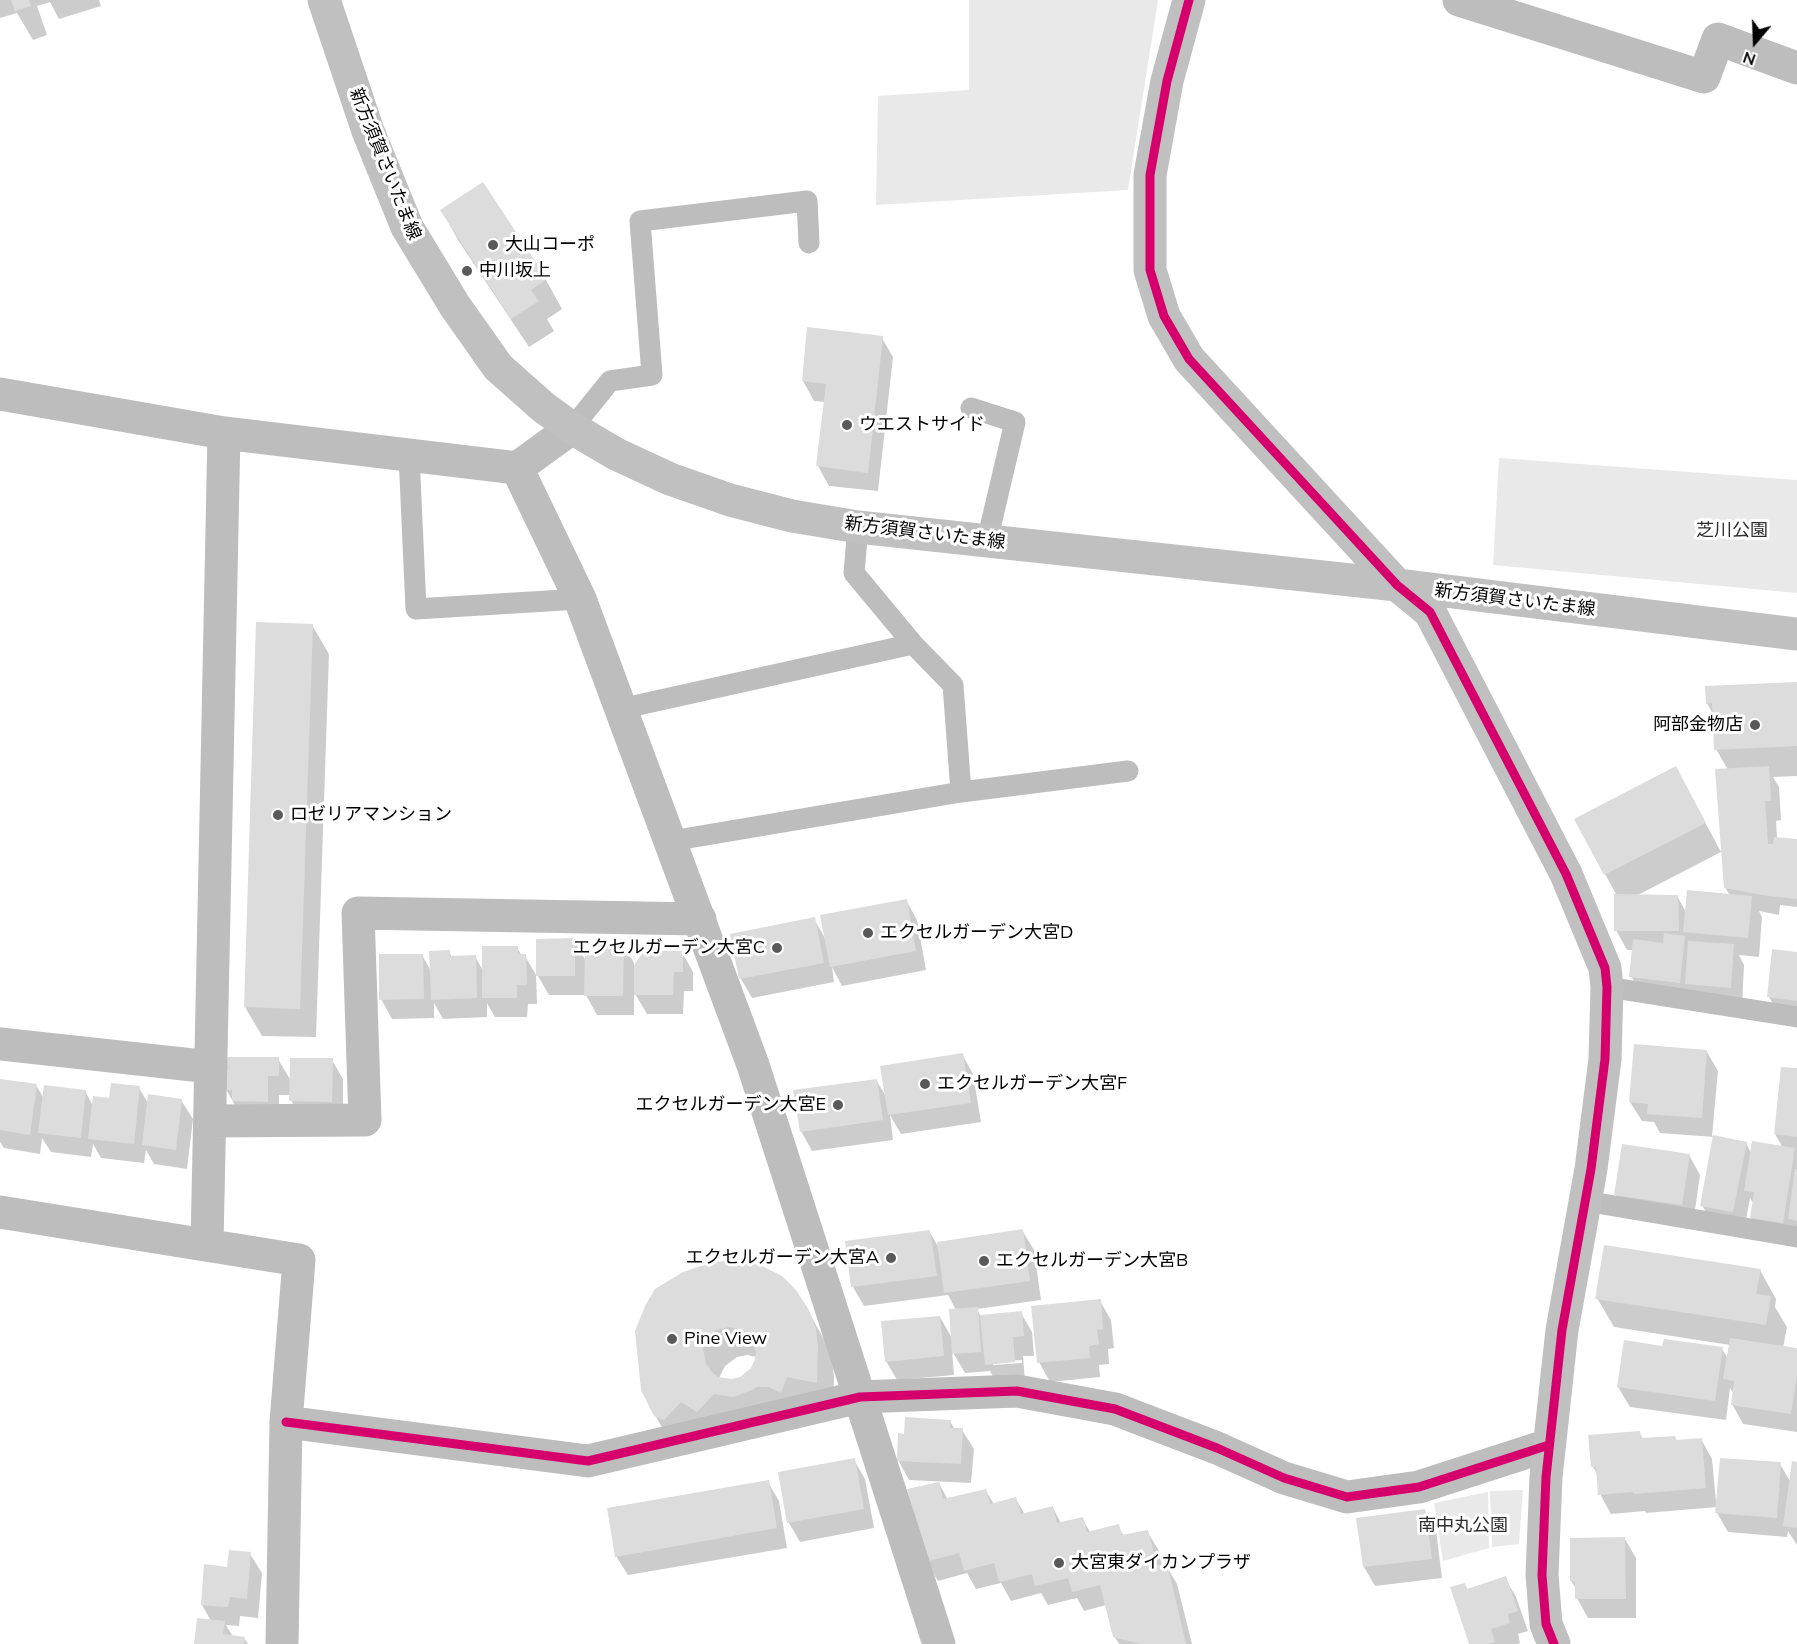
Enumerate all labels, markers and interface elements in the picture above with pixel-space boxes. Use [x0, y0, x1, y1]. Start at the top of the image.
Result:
north arrow [1725, 12, 1785, 72]
text: N [1740, 48, 1758, 70]
street label: 新方須賀さいたま線 [345, 85, 425, 243]
place label: 大山コーポ [505, 234, 595, 256]
marker: 大山コーポ [486, 238, 500, 252]
place label: 中川坂上 [479, 260, 551, 282]
marker: 中川坂上 [460, 264, 474, 278]
place label: ウエストサイド [859, 414, 985, 436]
marker: ウエストサイド [840, 418, 854, 432]
street label: 新方須賀さいたま線 [843, 512, 1007, 554]
park label: 芝川公園 [1696, 520, 1768, 542]
street label: 新方須賀さいたま線 [1433, 579, 1597, 621]
place label: 阿部金物店 [1653, 714, 1743, 736]
marker: 阿部金物店 [1748, 718, 1762, 732]
place label: ロゼリアマンション [290, 804, 452, 826]
marker: ロゼリアマンション [271, 808, 285, 822]
place label: エクセルガーデン大宮D [880, 922, 1073, 944]
marker: エクセルガーデン大宮D [861, 926, 875, 940]
place label: エクセルガーデン大宮C [573, 937, 765, 959]
marker: エクセルガーデン大宮C [770, 941, 784, 955]
place label: エクセルガーデン大宮F [937, 1073, 1127, 1095]
marker: エクセルガーデン大宮F [918, 1077, 932, 1091]
place label: エクセルガーデン大宮E [635, 1094, 826, 1116]
marker: エクセルガーデン大宮E [831, 1098, 845, 1112]
place label: エクセルガーデン大宮A [686, 1247, 879, 1269]
place label: エクセルガーデン大宮B [996, 1250, 1188, 1272]
marker: エクセルガーデン大宮A [884, 1251, 898, 1265]
marker: エクセルガーデン大宮B [977, 1254, 991, 1268]
place label: Pine View [684, 1328, 767, 1350]
marker: Pine View [665, 1332, 679, 1346]
park label: 南中丸公園 [1418, 1515, 1508, 1537]
place label: 大宮東ダイカンプラザ [1071, 1552, 1251, 1574]
marker: 大宮東ダイカンプラザ [1052, 1556, 1066, 1570]

